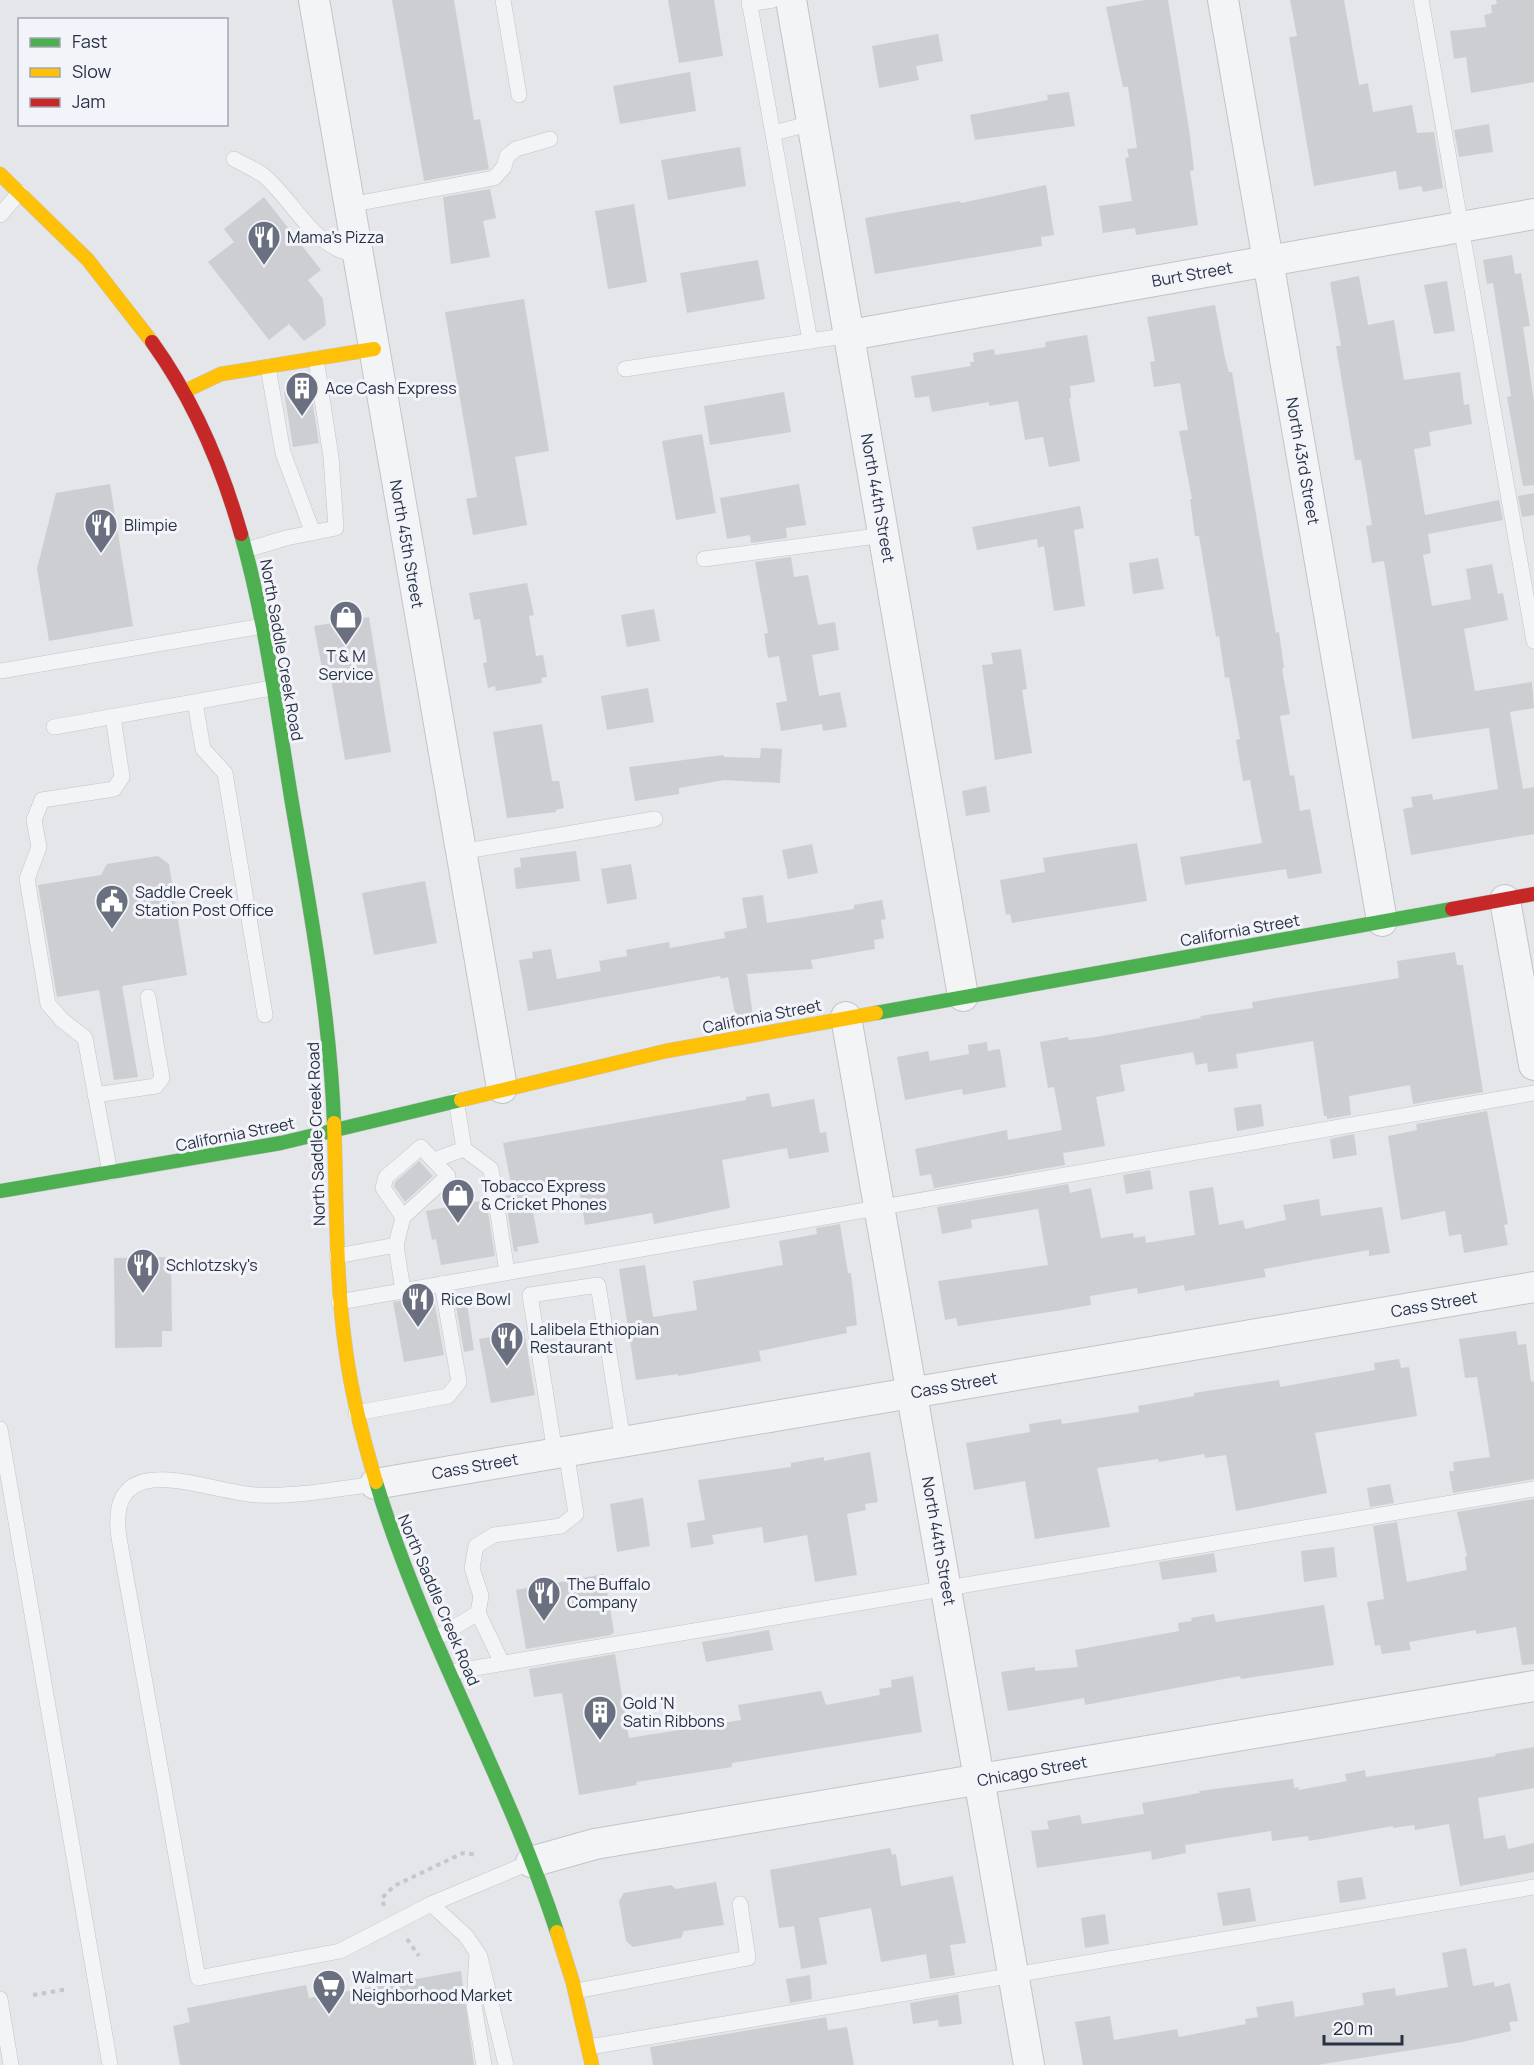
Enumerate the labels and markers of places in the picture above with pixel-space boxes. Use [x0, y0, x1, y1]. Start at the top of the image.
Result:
restaurant icon: Mama's Pizza [246, 219, 282, 266]
place label: Mama's Pizza [287, 226, 384, 248]
building icon: Ace Cash Express [284, 370, 320, 417]
place label: Ace Cash Express [325, 377, 457, 399]
restaurant icon: Blimpie [83, 507, 119, 554]
place label: Blimpie [124, 514, 177, 536]
shop icon: T & M Service [328, 599, 364, 646]
place label: T & M Service [319, 645, 373, 685]
place label: Saddle Creek Station Post Office [135, 881, 274, 921]
public building icon: Saddle Creek Station Post Office [94, 883, 130, 930]
place label: Tobacco Express & Cricket Phones [481, 1175, 607, 1215]
shop icon: Tobacco Express & Cricket Phones [440, 1177, 476, 1224]
restaurant icon: Schlotzsky's [125, 1247, 161, 1294]
place label: Schlotzsky's [166, 1254, 258, 1276]
restaurant icon: Rice Bowl [400, 1281, 436, 1328]
place label: Rice Bowl [441, 1288, 511, 1310]
place label: Lalibela Ethiopian Restaurant [530, 1318, 659, 1358]
restaurant icon: Lalibela Ethiopian Restaurant [489, 1320, 525, 1367]
place label: The Buffalo Company [567, 1573, 650, 1613]
restaurant icon: The Buffalo Company [526, 1575, 562, 1622]
place label: Gold 'N Satin Ribbons [623, 1692, 725, 1732]
building icon: Gold 'N Satin Ribbons [582, 1694, 618, 1741]
place label: Walmart Neighborhood Market [352, 1966, 512, 2006]
supermarket icon: Walmart Neighborhood Market [311, 1968, 347, 2015]

